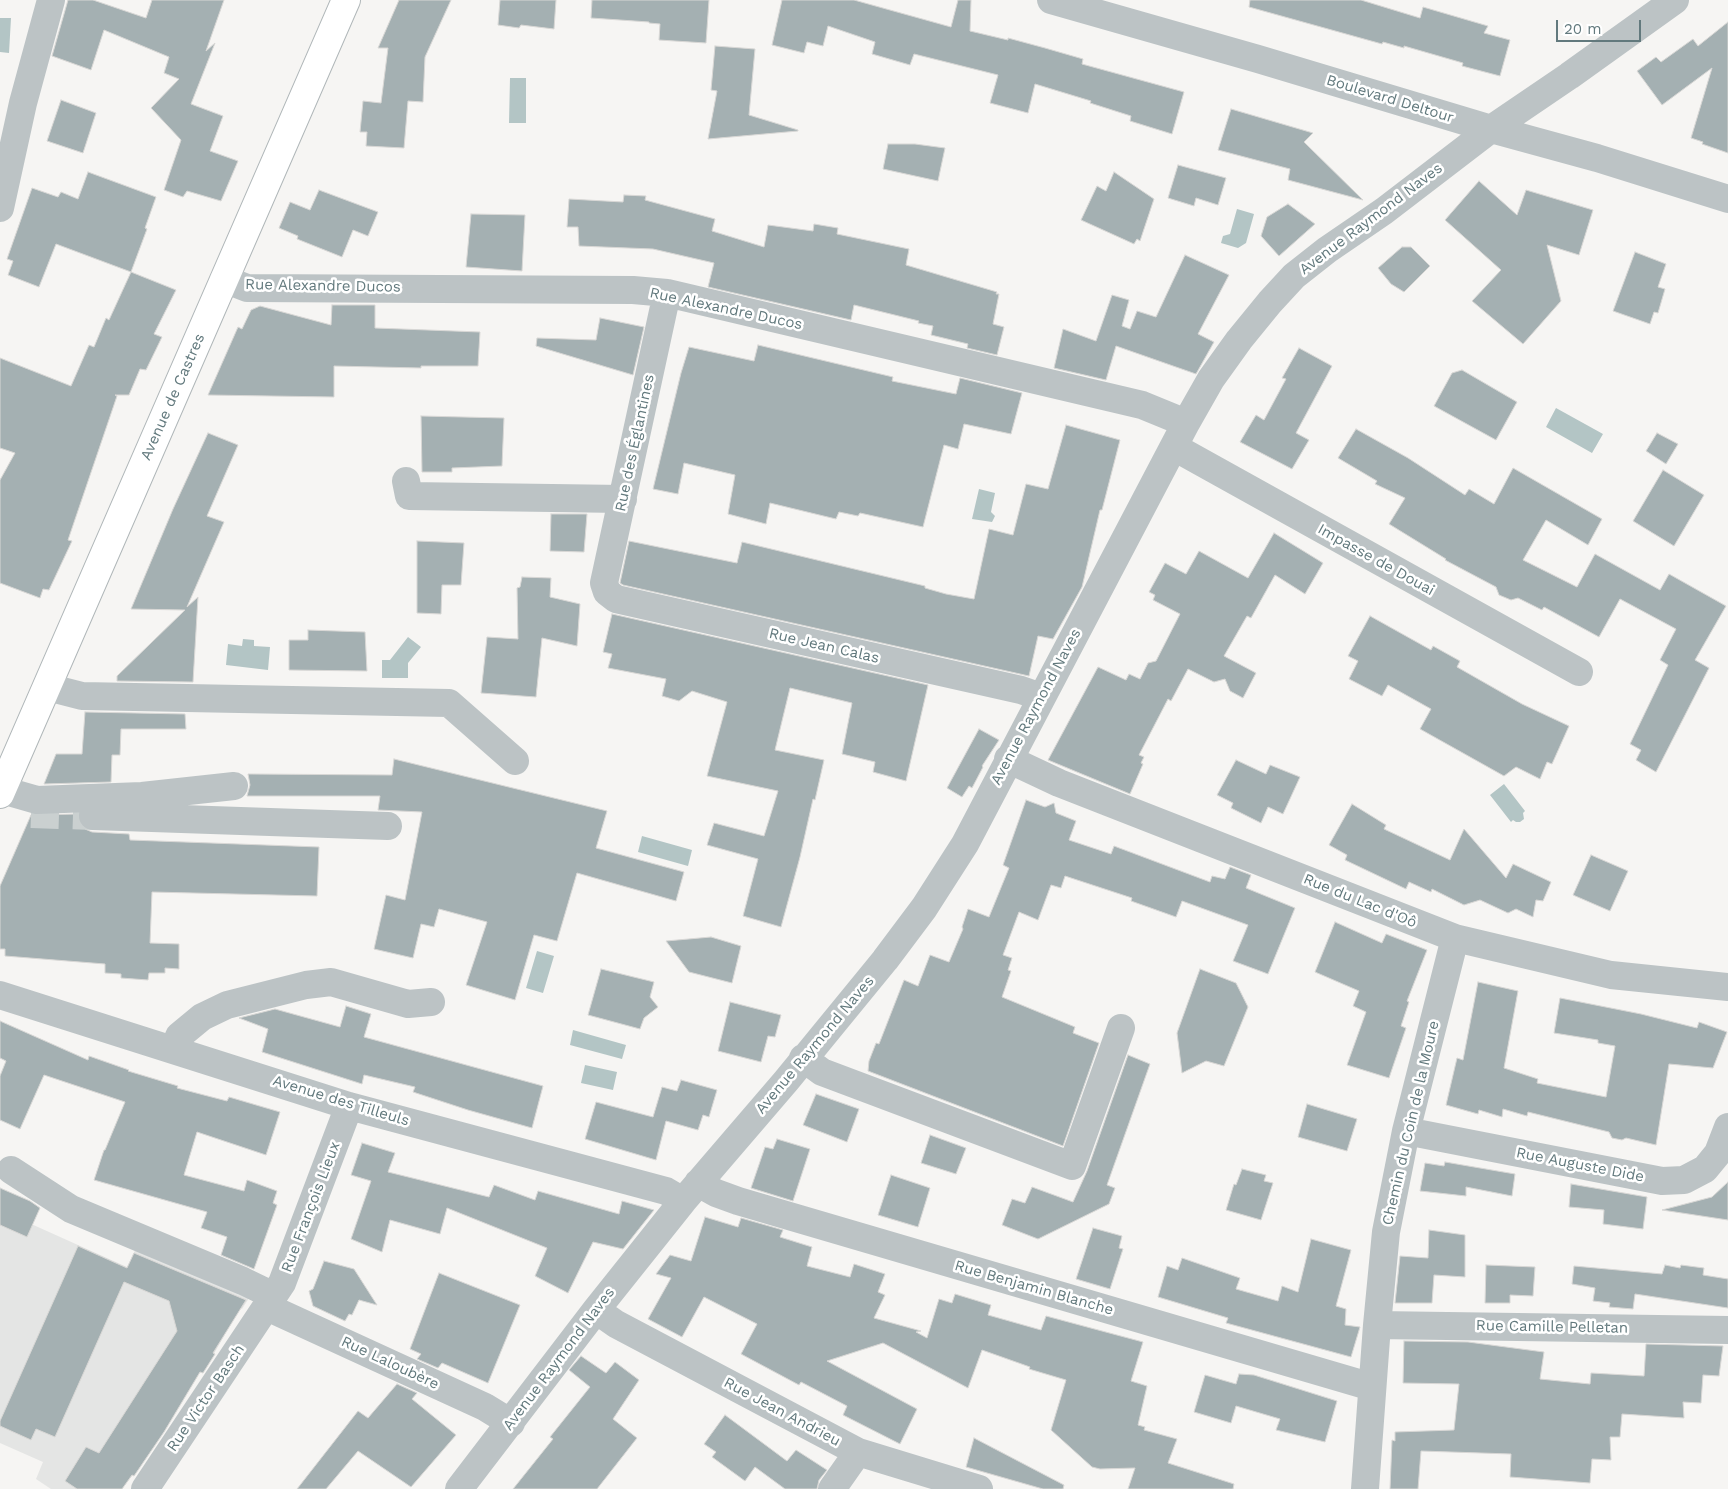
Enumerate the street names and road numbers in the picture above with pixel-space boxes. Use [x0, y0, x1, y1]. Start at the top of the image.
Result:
street label: Boulevard Deltour [1324, 71, 1456, 127]
street label: Avenue Raymond Naves [1296, 159, 1446, 279]
street label: Rue Alexandre Ducos [245, 276, 401, 296]
street label: Rue Alexandre Ducos [648, 284, 804, 334]
street label: Avenue de Castres [137, 331, 209, 463]
street label: Rue des Églantines [612, 373, 658, 513]
street label: Impasse de Douai [1314, 520, 1438, 600]
street label: Rue Jean Calas [767, 625, 881, 667]
street label: Avenue Raymond Naves [987, 626, 1085, 788]
street label: Rue du Lac d'Oô [1301, 870, 1419, 932]
street label: Avenue Raymond Naves [752, 972, 878, 1118]
street label: Chemin du Coin de la Moure [1379, 1019, 1443, 1227]
street label: Avenue des Tilleuls [271, 1072, 411, 1130]
street label: Rue François Lieux [278, 1139, 344, 1275]
street label: Rue Auguste Dide [1515, 1144, 1645, 1186]
street label: Rue Benjamin Blanche [953, 1257, 1115, 1319]
street label: Avenue Raymond Naves [499, 1284, 619, 1434]
street label: Rue Camille Pelletan [1476, 1317, 1628, 1337]
street label: Rue Laloubère [338, 1333, 442, 1393]
street label: Rue Victor Basch [163, 1341, 249, 1455]
street label: Rue Jean Andrieu [721, 1374, 843, 1450]

